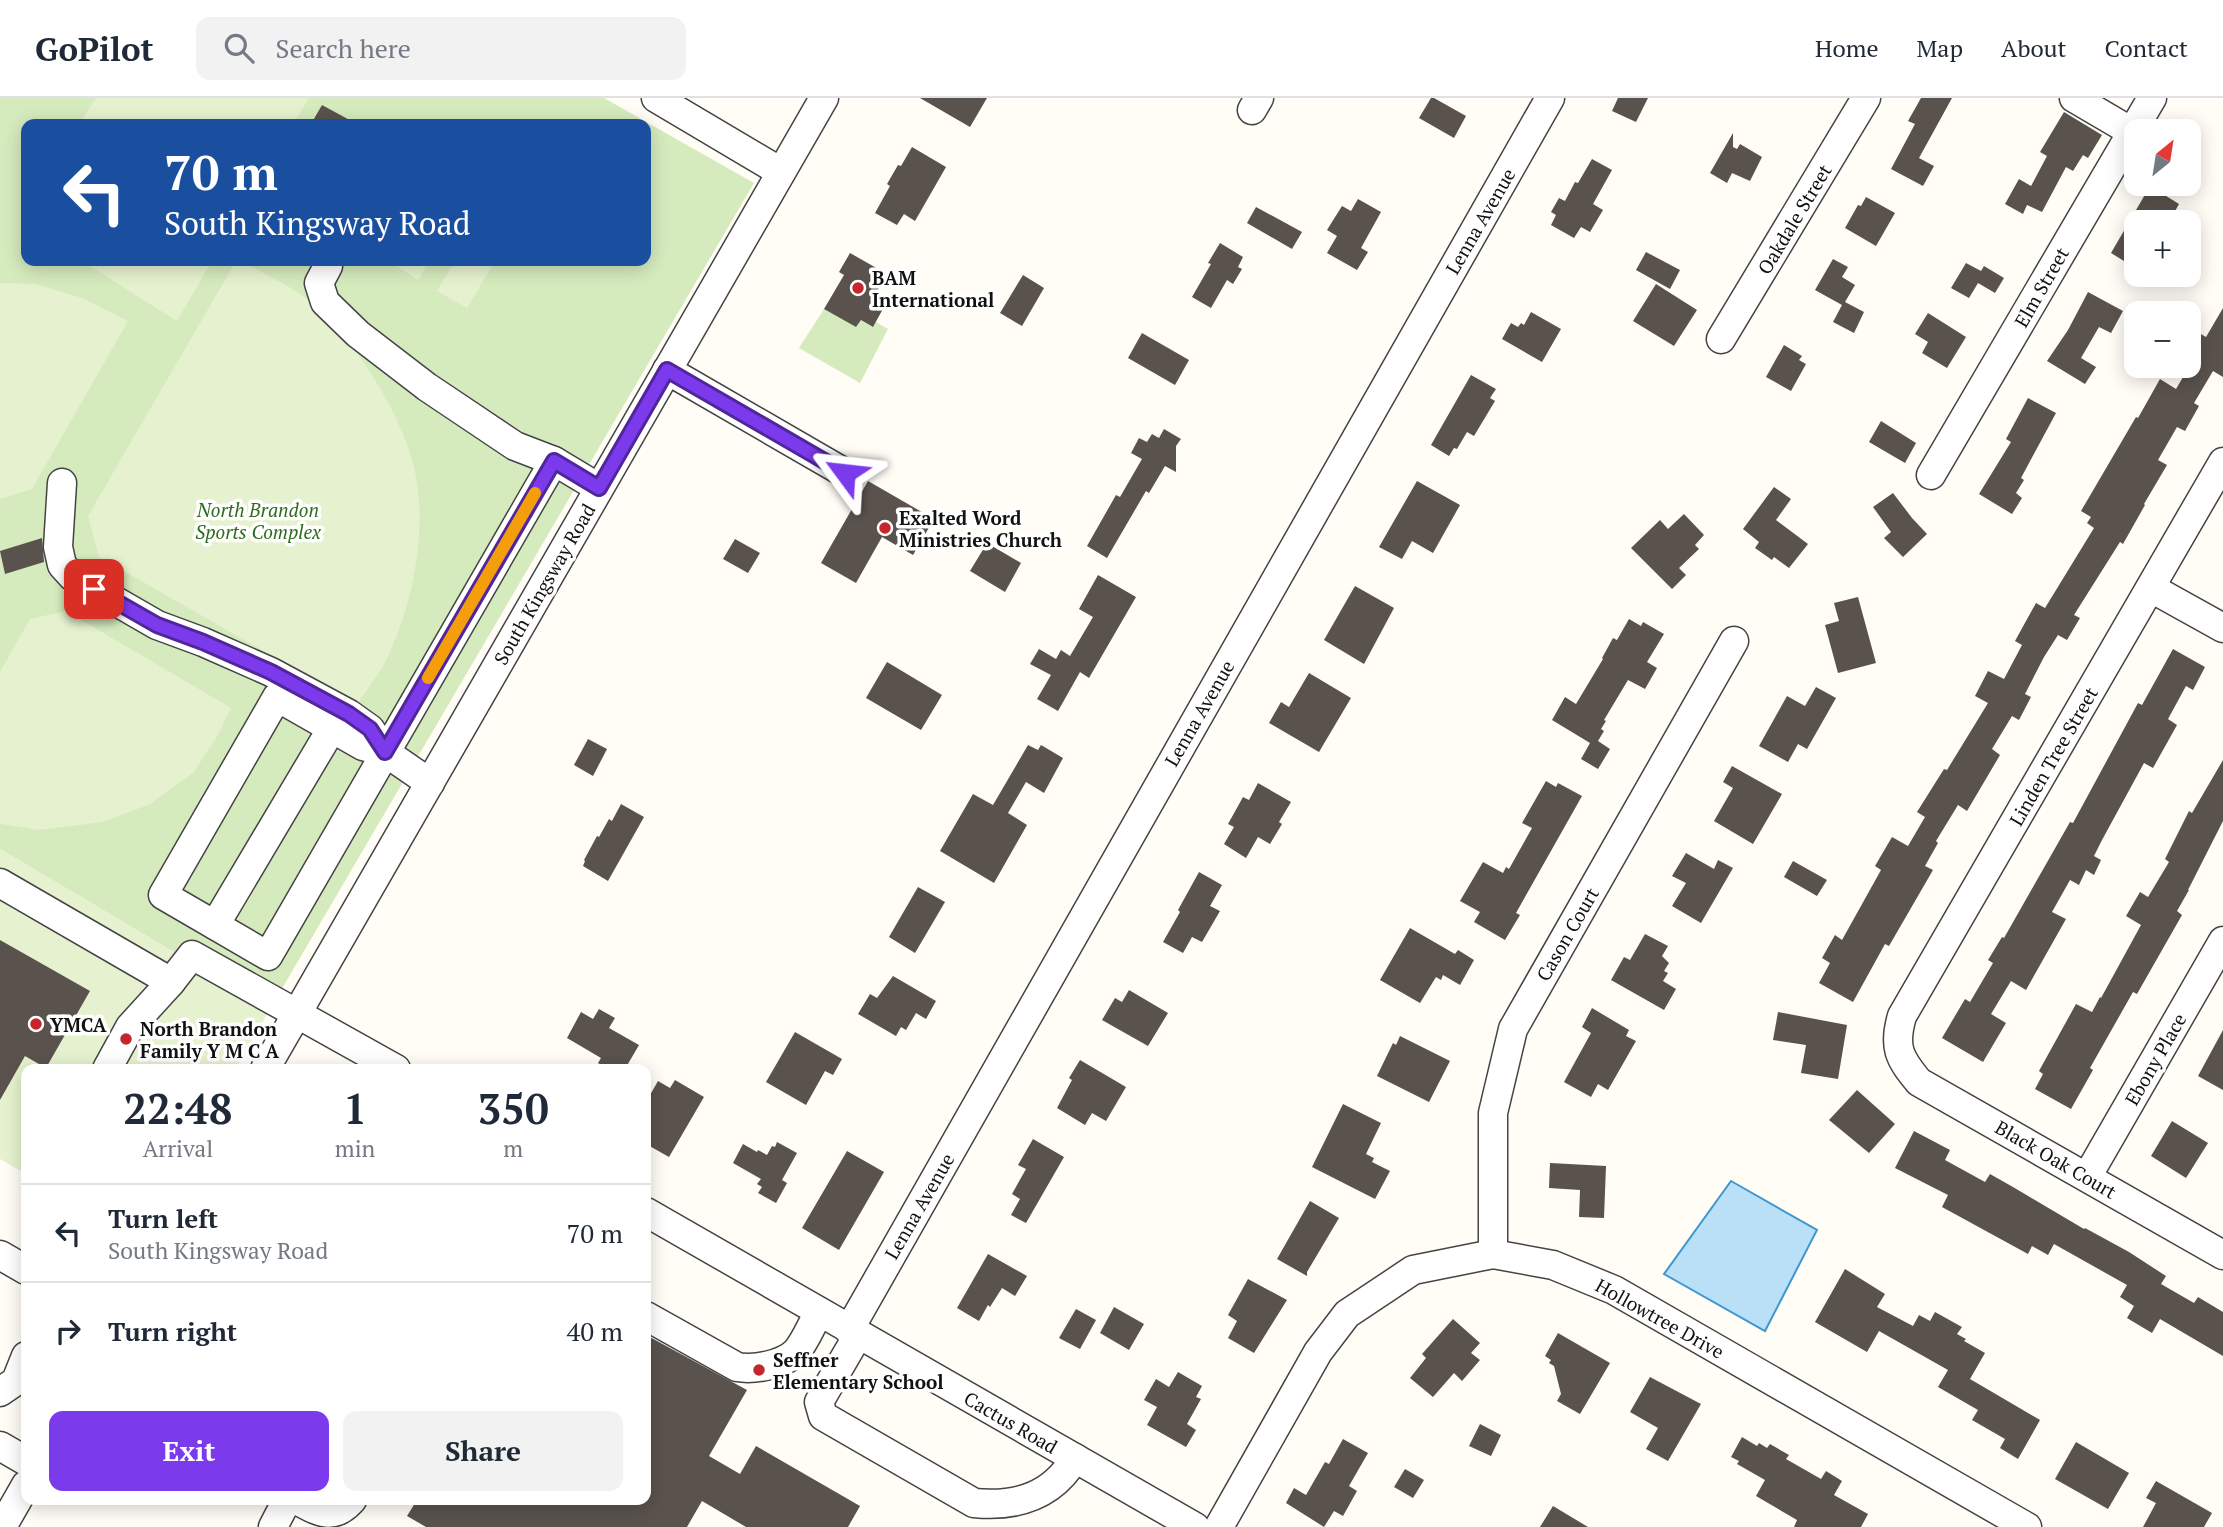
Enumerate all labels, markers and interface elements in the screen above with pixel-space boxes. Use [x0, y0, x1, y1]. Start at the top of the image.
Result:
search box [196, 17, 686, 80]
text: GoPilot [35, 27, 154, 70]
icon: search [220, 29, 258, 67]
text: Search here [276, 31, 411, 65]
text: Home [1815, 32, 1879, 64]
text: Map [1917, 32, 1963, 64]
text: About [2001, 32, 2067, 64]
text: Contact [2105, 32, 2188, 64]
north arrow [2124, 119, 2202, 196]
map controls [2124, 119, 2201, 378]
text: 70 m [164, 139, 278, 204]
icon: left [49, 147, 140, 238]
street label: Oakdale Street [1751, 159, 1837, 279]
street label: Lenna Avenue [1440, 163, 1520, 279]
text: South Kingsway Road [164, 202, 470, 244]
button: + [2124, 210, 2201, 287]
street label: Elm Street [2008, 242, 2074, 332]
place label: BAM International [872, 265, 994, 312]
marker: BAM International [850, 280, 866, 296]
button: − [2124, 301, 2201, 378]
position arrow [808, 436, 882, 510]
park label: North Brandon Sports Complex [195, 497, 321, 544]
street label: South Kingsway Road [488, 499, 601, 669]
place label: Exalted Word Ministries Church [899, 505, 1062, 552]
marker: Exalted Word Ministries Church [877, 520, 893, 536]
pin [64, 559, 124, 619]
icon: arrive [75, 570, 113, 608]
street label: Lenna Avenue [1159, 655, 1239, 771]
street label: Linden Tree Street [2003, 682, 2103, 830]
street label: Cason Court [1530, 883, 1604, 985]
street label: Ebony Place [2119, 1009, 2191, 1109]
place label: YMCA [50, 1012, 107, 1037]
marker: YMCA [28, 1016, 44, 1032]
place label: North Brandon Family Y M C A [140, 1016, 279, 1063]
marker: North Brandon Family Y M C A [118, 1031, 134, 1047]
text: 22:48 [123, 1080, 233, 1136]
text: 1 [343, 1080, 367, 1136]
text: 350 [478, 1080, 549, 1136]
street label: Black Oak Court [1991, 1114, 2121, 1204]
text: Arrival [143, 1133, 213, 1164]
text: min [335, 1133, 375, 1164]
text: m [503, 1133, 523, 1164]
street label: Lenna Avenue [879, 1148, 959, 1264]
text: Turn left [108, 1201, 218, 1235]
icon: left [49, 1214, 87, 1252]
text: 70 m [567, 1216, 623, 1250]
text: South Kingsway Road [108, 1235, 328, 1266]
street label: Hollowtree Drive [1591, 1272, 1729, 1364]
icon: right [49, 1312, 87, 1350]
text: Turn right [108, 1314, 237, 1348]
text: 40 m [567, 1314, 623, 1348]
place label: Seffner Elementary School [773, 1347, 944, 1394]
marker: Seffner Elementary School [751, 1362, 767, 1378]
street label: Cactus Road [960, 1385, 1063, 1459]
button: Exit [49, 1411, 329, 1491]
button: Share [343, 1411, 623, 1491]

